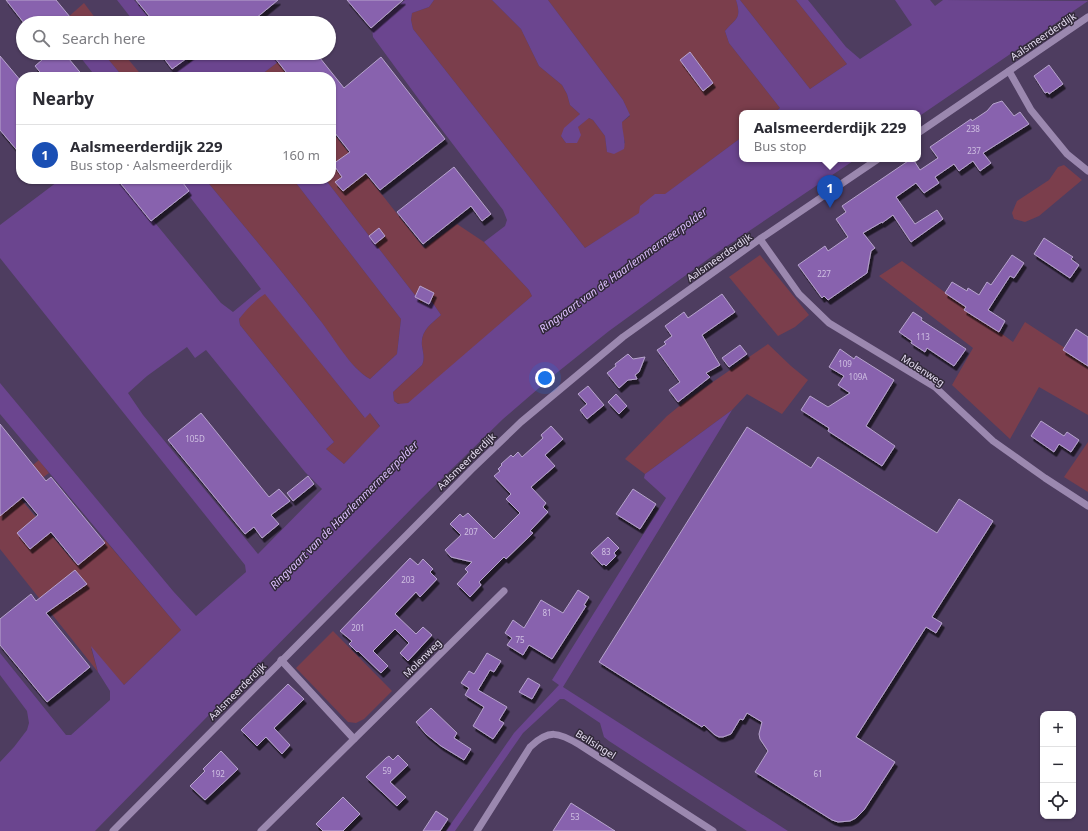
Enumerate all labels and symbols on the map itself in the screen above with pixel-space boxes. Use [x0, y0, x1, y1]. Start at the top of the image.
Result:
street label: Aalsmeerderdijk [1007, 8, 1079, 63]
house number: 238 [966, 123, 980, 134]
house number: 237 [967, 145, 981, 156]
pin: 1 [817, 175, 843, 208]
water label: Ringvaart van de Haarlemmermeerpolder [536, 203, 710, 336]
street label: Aalsmeerderdijk [684, 229, 755, 285]
house number: 227 [817, 268, 831, 279]
house number: 113 [916, 331, 930, 342]
street label: Molenweg [899, 351, 947, 389]
house number: 109 [838, 358, 852, 369]
your location [535, 368, 555, 388]
house number: 109A [849, 371, 868, 382]
street label: Aalsmeerderdijk [434, 429, 499, 493]
house number: 105D [185, 433, 205, 444]
water label: Ringvaart van de Haarlemmermeerpolder [266, 437, 422, 592]
house number: 207 [464, 526, 478, 537]
house number: 83 [601, 546, 611, 557]
house number: 203 [401, 574, 415, 585]
house number: 81 [542, 607, 552, 618]
house number: 201 [351, 622, 365, 633]
house number: 75 [515, 634, 525, 645]
street label: Molenweg [400, 636, 444, 680]
street label: Aalsmeerderdijk [205, 659, 269, 723]
street label: Bellsingel [573, 726, 619, 762]
house number: 59 [382, 765, 392, 776]
house number: 192 [211, 768, 225, 779]
house number: 61 [813, 768, 823, 779]
house number: 53 [570, 811, 580, 822]

